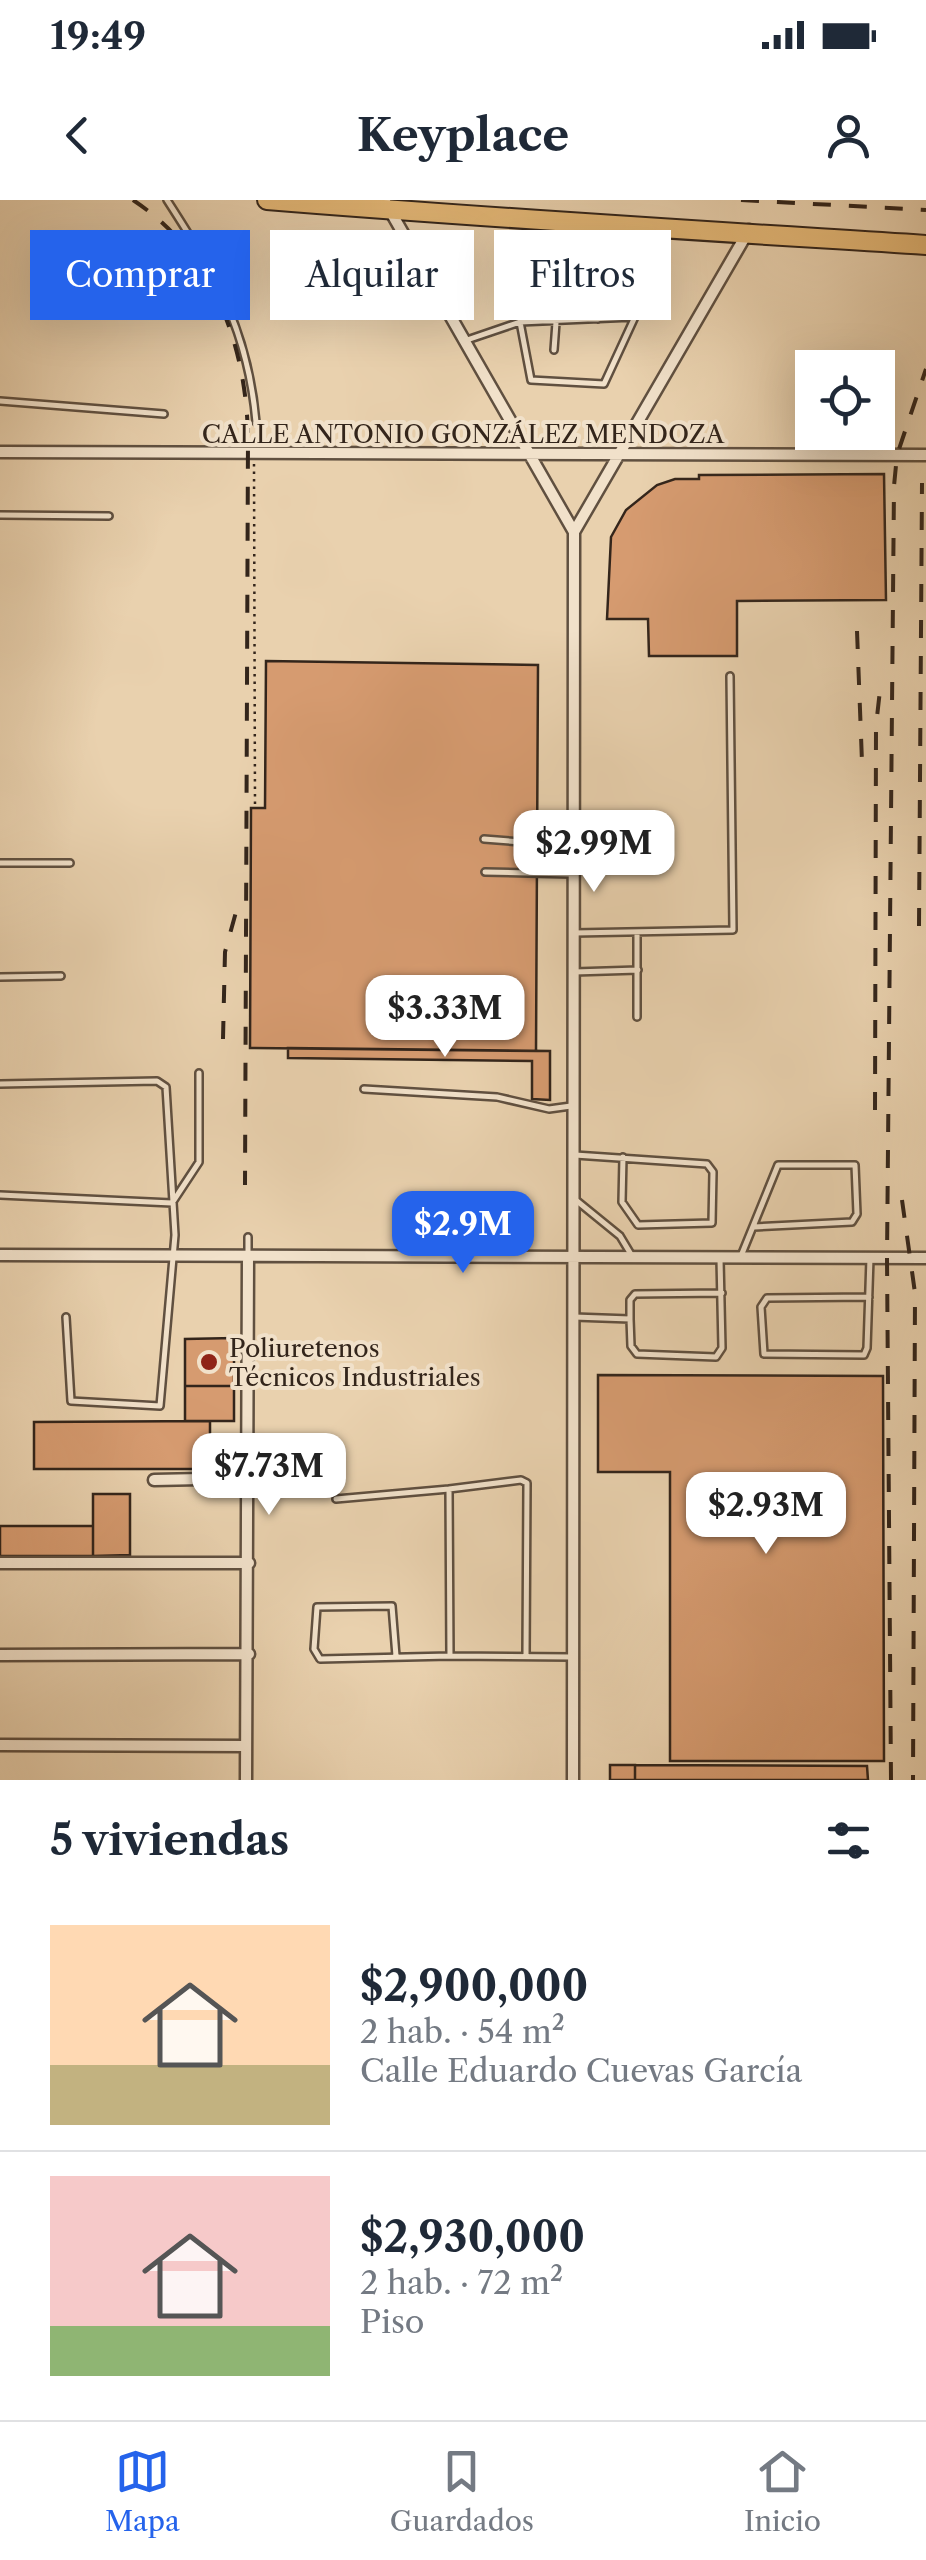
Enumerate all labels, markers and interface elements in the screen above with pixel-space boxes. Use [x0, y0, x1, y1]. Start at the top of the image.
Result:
text: 19:49 [50, 12, 146, 59]
text: Keyplace [357, 107, 569, 163]
icon: back [50, 108, 105, 163]
icon: person [821, 108, 876, 163]
chip: Comprar [30, 230, 250, 320]
chip: Alquilar [270, 230, 474, 320]
chip: Filtros [494, 230, 671, 320]
map controls [795, 350, 895, 450]
button: locate [795, 350, 895, 450]
street label: CALLE ANTONIO GONZÁLEZ MENDOZA [202, 419, 725, 450]
pin: $2.99M [513, 810, 675, 895]
text: $2.99M [535, 823, 653, 862]
pin: $3.33M [364, 975, 526, 1060]
text: $3.33M [388, 988, 502, 1027]
pin: $2.9M [393, 1191, 533, 1276]
text: $2.9M [414, 1204, 512, 1243]
place label: Poliuretenos Técnicos Industriales [229, 1333, 481, 1393]
marker: Poliuretenos Técnicos Industriales [198, 1351, 220, 1373]
pin: $7.73M [188, 1433, 350, 1518]
text: $7.73M [214, 1446, 324, 1485]
pin: $2.93M [685, 1472, 847, 1557]
text: $2.93M [708, 1485, 824, 1524]
icon: filters [821, 1813, 876, 1868]
text: 5 viviendas [50, 1814, 289, 1866]
text: $2,900,000 [360, 1960, 588, 2012]
icon: home [130, 1965, 250, 2085]
text: 2 hab. · 54 m² [360, 2012, 565, 2051]
text: Calle Eduardo Cuevas García [360, 2051, 802, 2090]
text: $2,930,000 [360, 2211, 585, 2263]
icon: home [130, 2216, 250, 2336]
text: 2 hab. · 72 m² [360, 2263, 563, 2302]
text: Piso [360, 2302, 424, 2341]
tab: Mapa [105, 2444, 180, 2538]
tab: Guardados [390, 2444, 534, 2538]
tab: Inicio [744, 2444, 821, 2538]

